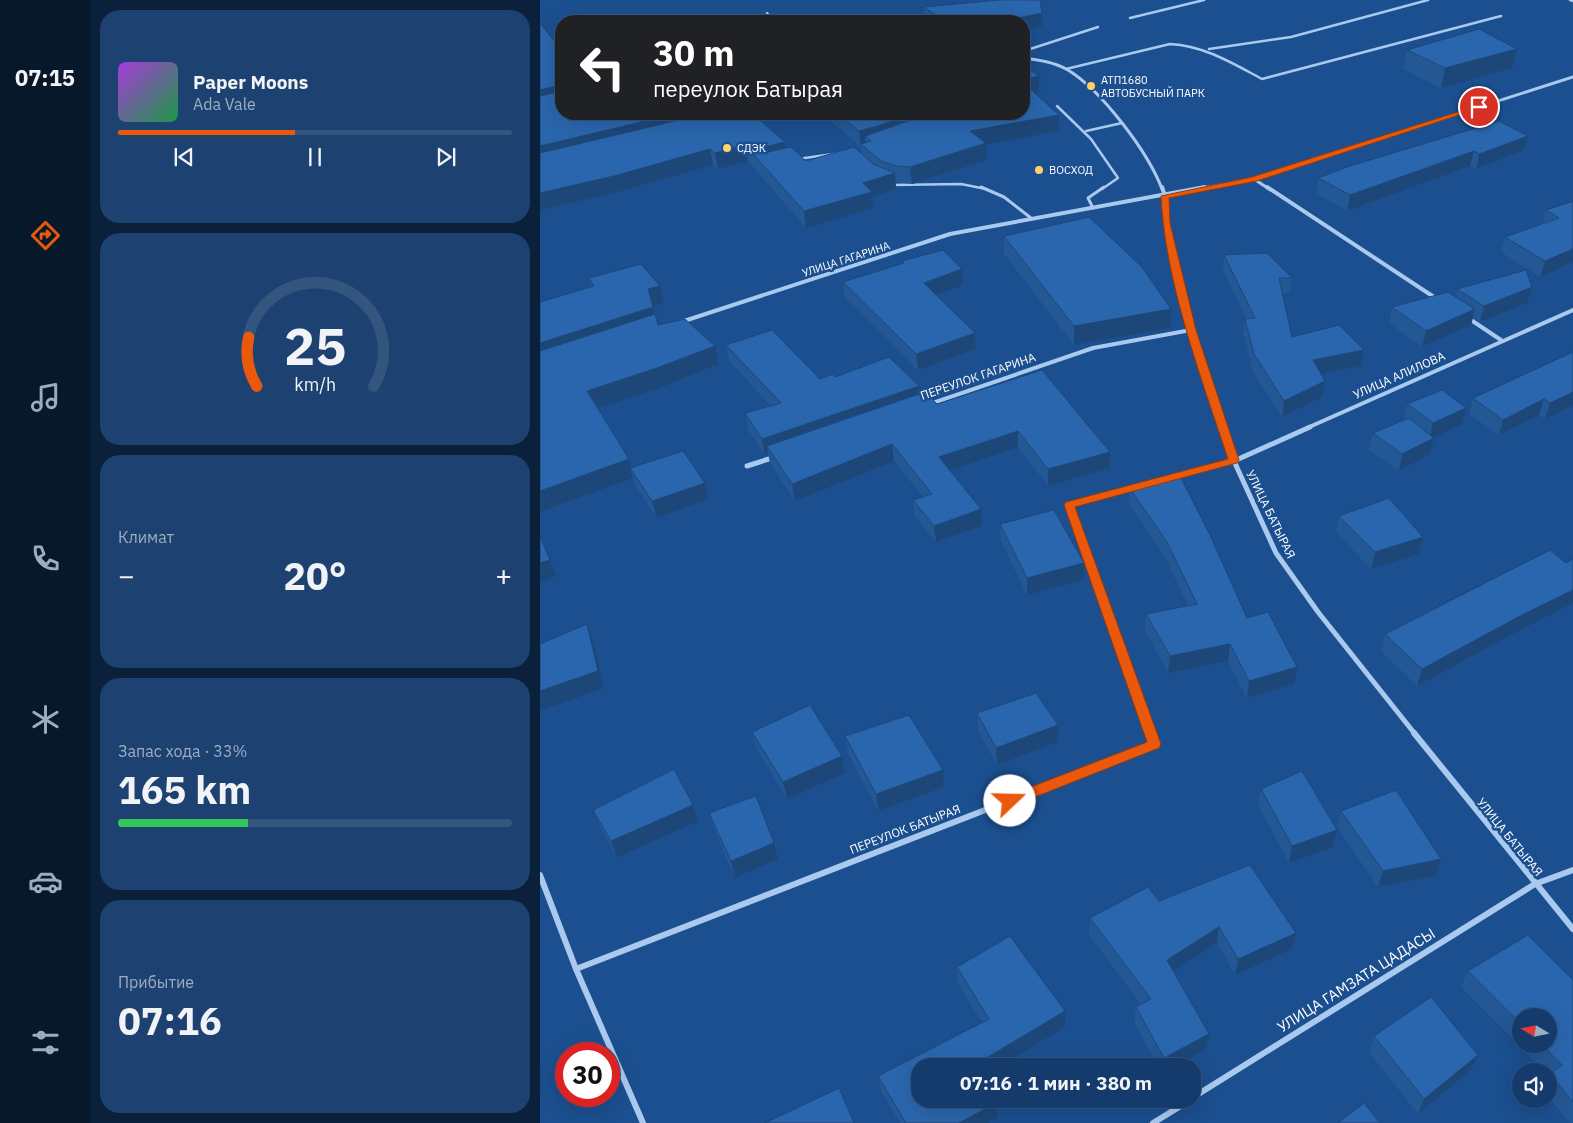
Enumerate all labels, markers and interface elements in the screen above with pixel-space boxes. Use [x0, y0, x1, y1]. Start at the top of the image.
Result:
text: 30 m [653, 30, 735, 76]
icon: left [570, 35, 635, 100]
text: 07:15 [15, 63, 75, 92]
text: Paper Moons [193, 70, 308, 94]
place label: АТП1680 АВТОБУСНЫЙ ПАРК [1101, 73, 1205, 100]
text: переулок Батырая [653, 74, 843, 103]
marker: АТП1680 АВТОБУСНЫЙ ПАРК [1085, 80, 1097, 92]
pin [1458, 86, 1500, 128]
icon: arrive [1465, 93, 1493, 121]
text: Ada Vale [193, 94, 256, 114]
place label: СДЭК [737, 141, 766, 155]
marker: СДЭК [721, 142, 733, 154]
icon: previous [170, 143, 198, 171]
icon: pause [301, 143, 329, 171]
icon: next [432, 143, 460, 171]
place label: ВОСХОД [1049, 163, 1093, 177]
marker: ВОСХОД [1033, 164, 1045, 176]
icon: directions [28, 218, 63, 253]
street label: УЛИЦА ГАГАРИНА [800, 238, 892, 280]
text: 25 [284, 312, 346, 379]
street label: УЛИЦА АЛИЛОВА [1351, 348, 1448, 402]
street label: ПЕРЕУЛОК ГАГАРИНА [918, 349, 1038, 403]
text: km/h [294, 373, 336, 396]
icon: music [28, 380, 63, 415]
street label: УЛИЦА БАТЫРАЯ [1243, 467, 1299, 561]
text: Климат [118, 527, 174, 547]
icon: phone [28, 541, 63, 576]
text: 20° [283, 551, 347, 600]
text: − [118, 557, 135, 594]
text: + [495, 557, 512, 594]
icon: climate [28, 702, 63, 737]
text: Запас хода · 33% [118, 741, 247, 761]
text: 165 km [118, 765, 251, 814]
position arrow [983, 774, 1035, 826]
street label: УЛИЦА БАТЫРАЯ [1474, 795, 1546, 879]
street label: ПЕРЕУЛОК БАТЫРАЯ [847, 801, 963, 857]
icon: car [28, 864, 63, 899]
street label: УЛИЦА ГАМЗАТА ЦАДАСЫ [1273, 924, 1439, 1036]
text: Прибытие [118, 972, 194, 992]
text: 07:16 [118, 996, 222, 1045]
north arrow [1512, 1008, 1558, 1052]
map controls [1512, 1008, 1557, 1108]
icon: filters [28, 1025, 63, 1060]
speed limit sign: 30 [555, 1042, 620, 1107]
button: sound [1512, 1063, 1557, 1108]
text: 07:16 · 1 мин · 380 m [960, 1071, 1152, 1095]

